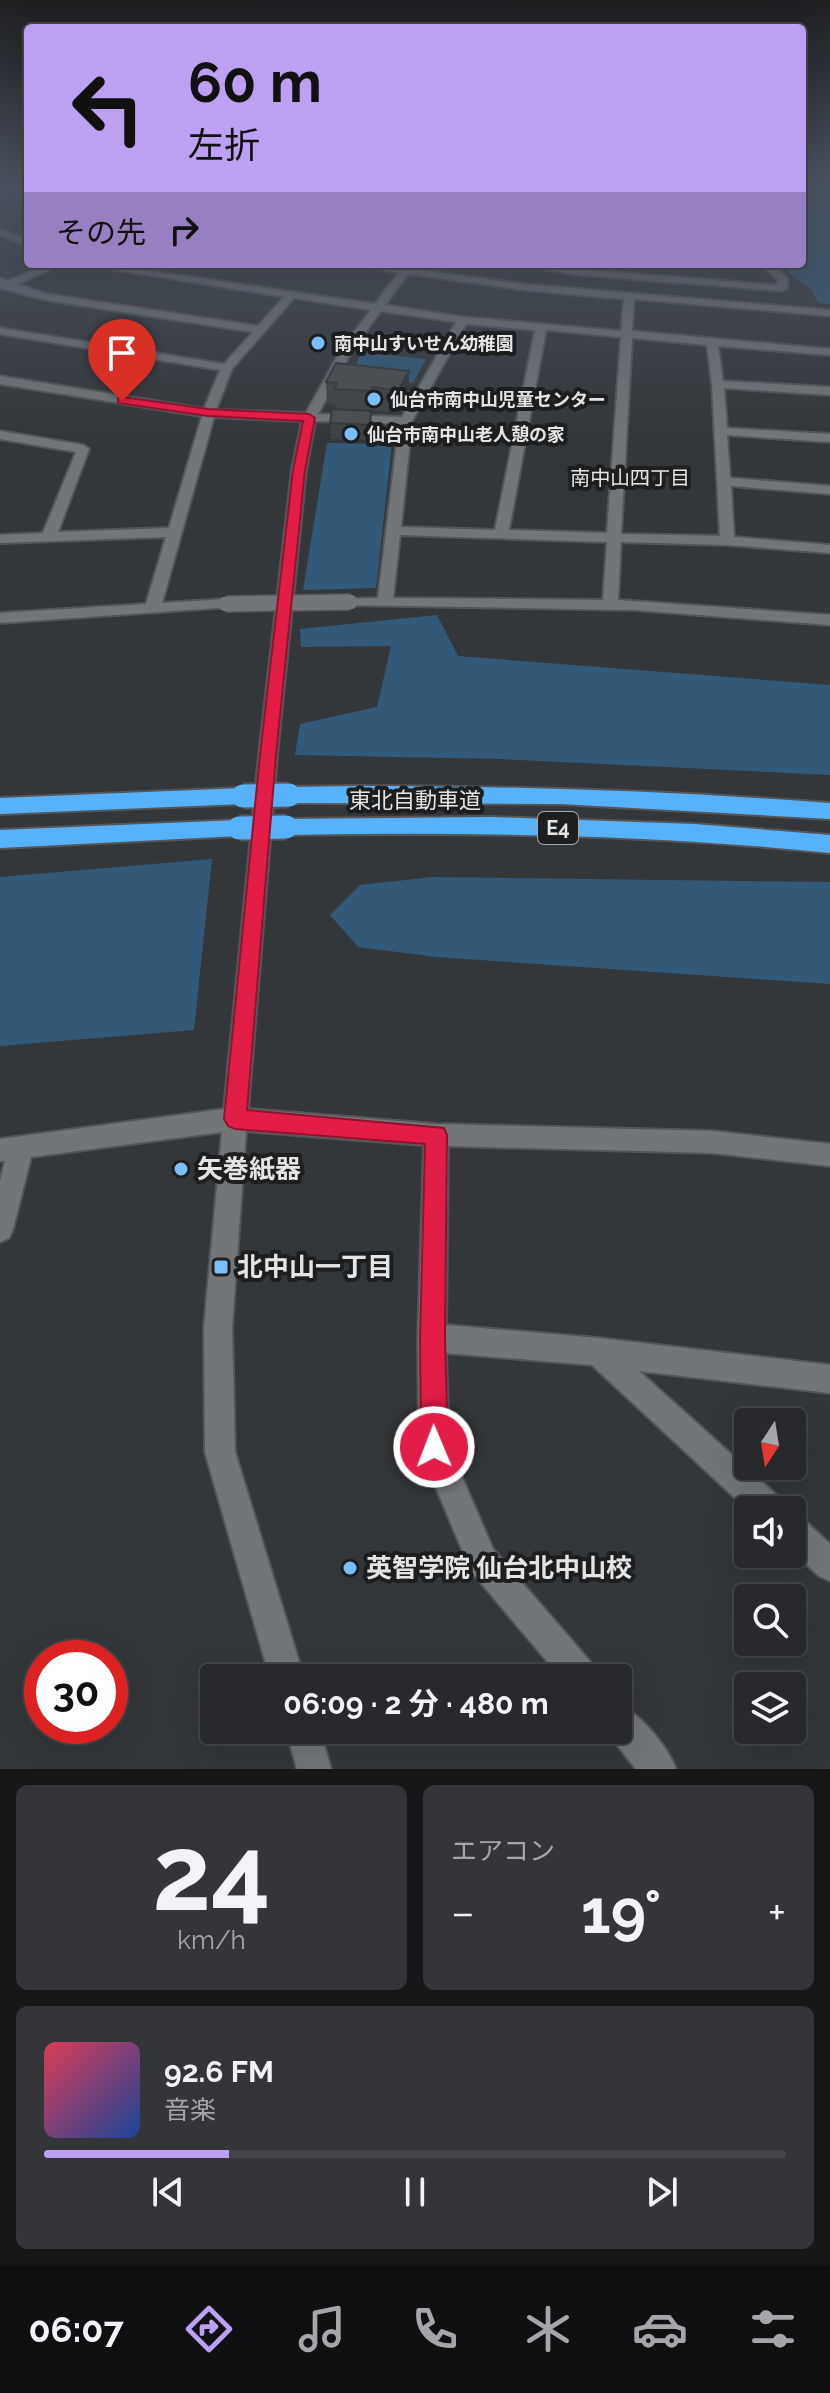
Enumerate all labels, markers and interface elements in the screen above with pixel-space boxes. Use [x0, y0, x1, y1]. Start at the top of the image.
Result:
text: 60 m [188, 49, 322, 115]
icon: left [56, 56, 160, 160]
text: 左折 [188, 124, 260, 166]
icon: right [162, 208, 206, 252]
text: その先 [56, 215, 146, 250]
pin [88, 319, 156, 401]
icon: arrive [100, 331, 144, 375]
place label: 南中山すいせん幼稚園 [334, 333, 514, 354]
marker: 南中山すいせん幼稚園 [309, 334, 327, 352]
place label: 仙台市南中山児童センター [390, 389, 606, 410]
marker: 仙台市南中山児童センター [365, 390, 383, 408]
place label: 仙台市南中山老人憩の家 [367, 424, 565, 445]
marker: 仙台市南中山老人憩の家 [342, 425, 360, 443]
district label: 南中山四丁目 [570, 466, 690, 490]
street label: 東北自動車道 [349, 787, 481, 813]
road number: E4 [538, 812, 578, 844]
place label: 矢巻紙器 [197, 1154, 301, 1184]
marker: 矢巻紙器 [172, 1160, 190, 1178]
place label: 北中山一丁目 [237, 1252, 393, 1282]
marker: 北中山一丁目 [212, 1258, 230, 1276]
position arrow [392, 1405, 476, 1489]
north arrow [734, 1408, 806, 1480]
map controls [734, 1408, 806, 1744]
button: sound [734, 1496, 806, 1568]
place label: 英智学院 仙台北中山校 [366, 1553, 632, 1583]
marker: 英智学院 仙台北中山校 [341, 1559, 359, 1577]
button: search [734, 1584, 806, 1656]
speed limit sign: 30 [24, 1640, 128, 1744]
button: layers [734, 1672, 806, 1744]
text: 06:09 · 2 分 · 480 m [283, 1686, 549, 1721]
text: 24 [152, 1812, 271, 1934]
text: エアコン [451, 1836, 555, 1866]
text: 19° [581, 1877, 661, 1947]
text: − [451, 1887, 475, 1938]
text: + [768, 1887, 786, 1938]
text: km/h [177, 1925, 246, 1955]
text: 92.6 FM [164, 2054, 274, 2089]
text: 音楽 [164, 2095, 216, 2125]
icon: previous [146, 2170, 190, 2214]
icon: pause [393, 2170, 437, 2214]
icon: next [640, 2170, 684, 2214]
icon: directions [181, 2301, 237, 2357]
icon: music [294, 2301, 350, 2357]
icon: phone [407, 2301, 463, 2357]
icon: climate [520, 2301, 576, 2357]
icon: car [632, 2301, 688, 2357]
icon: filters [745, 2301, 801, 2357]
text: 06:07 [28, 2308, 124, 2350]

